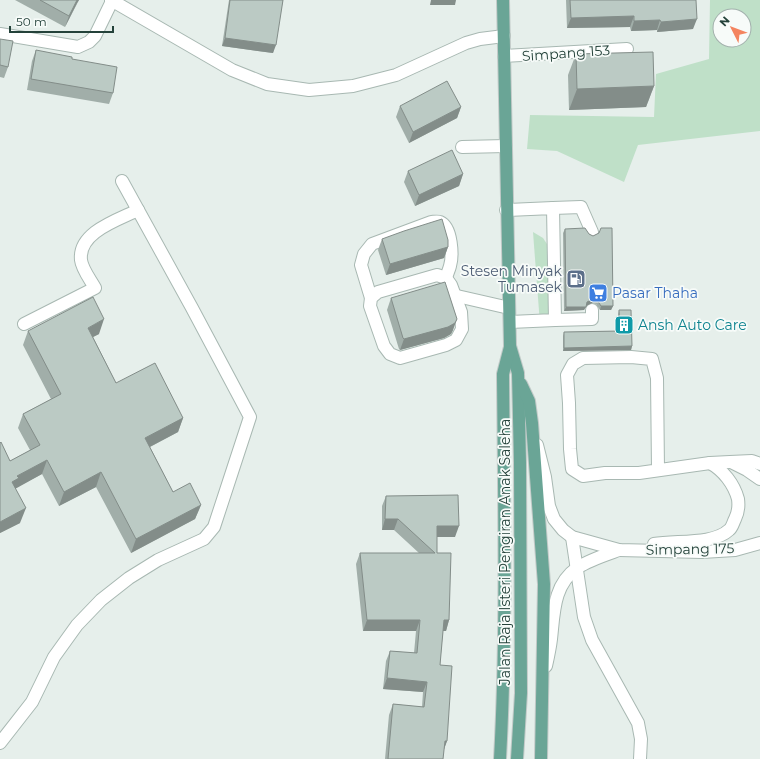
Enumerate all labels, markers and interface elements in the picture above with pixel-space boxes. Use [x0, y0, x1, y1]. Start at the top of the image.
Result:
scale bar [10, 8, 113, 34]
north arrow [712, 8, 752, 48]
text: N [716, 13, 733, 29]
text: 50 m [16, 14, 47, 29]
street label: Simpang 153 [521, 41, 611, 65]
place label: Stesen Minyak Tumasek [461, 262, 563, 296]
fuel station icon: Stesen Minyak Tumasek [565, 268, 587, 290]
supermarket icon: Pasar Thaha [587, 282, 609, 304]
place label: Pasar Thaha [612, 284, 698, 302]
building icon: Ansh Auto Care [613, 314, 635, 336]
place label: Ansh Auto Care [638, 316, 747, 334]
street label: Jalan Raja Isteri Pengiran Anak Saleha [496, 419, 514, 686]
street label: Simpang 175 [646, 539, 735, 559]

